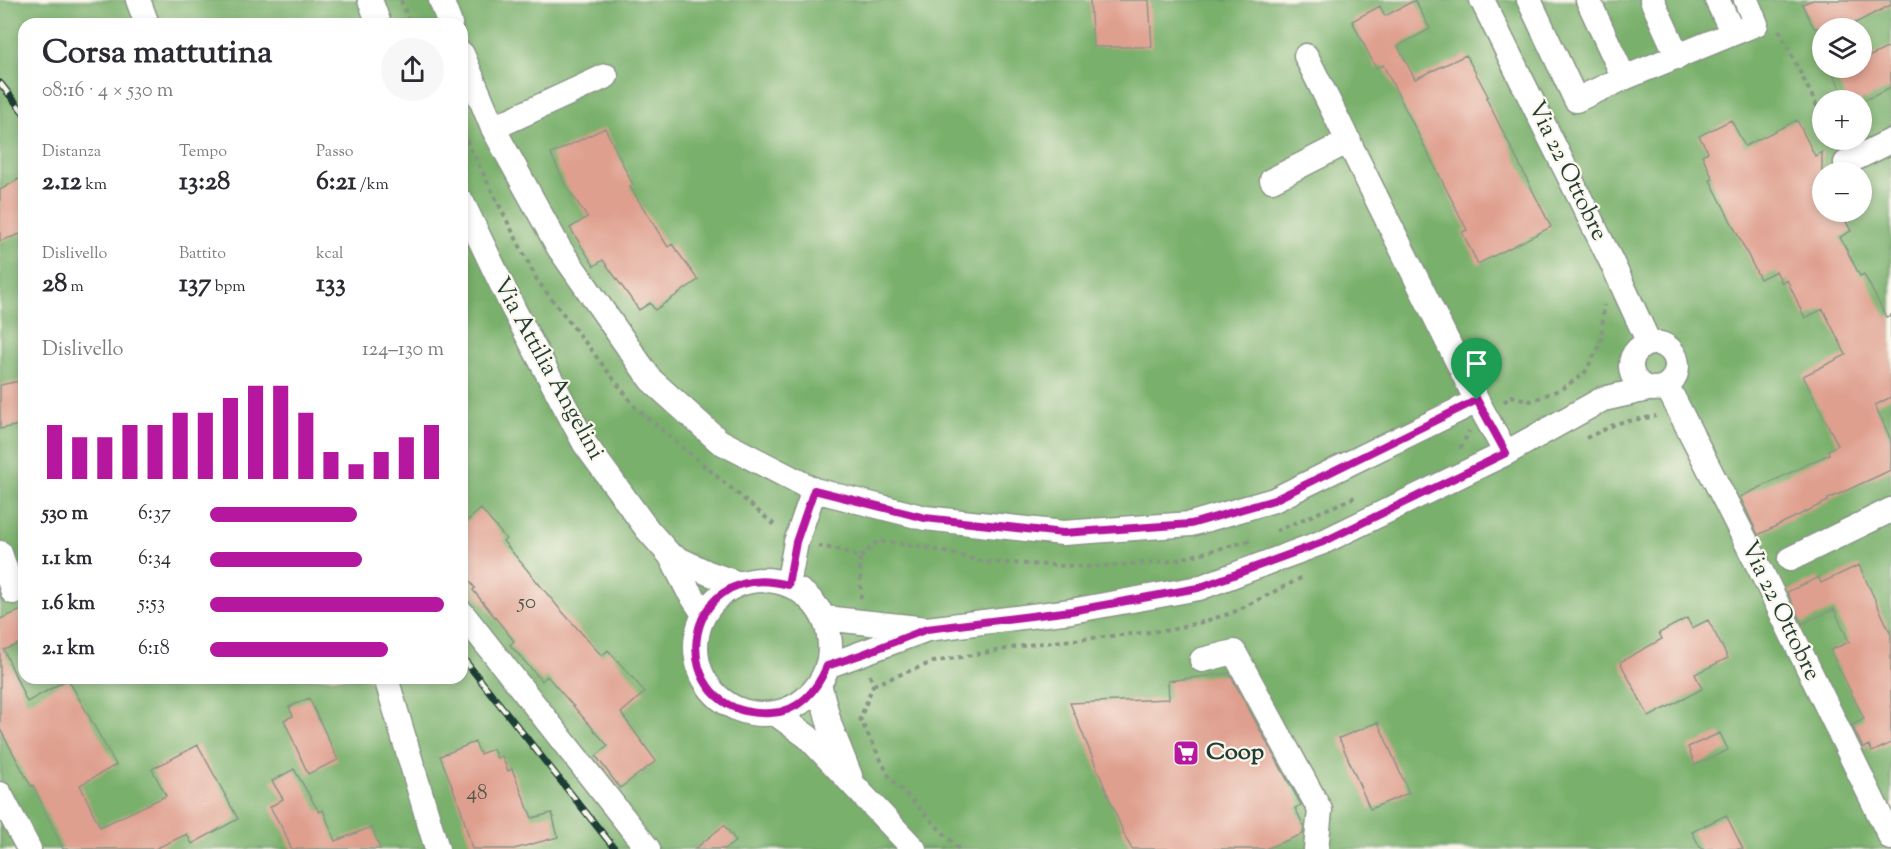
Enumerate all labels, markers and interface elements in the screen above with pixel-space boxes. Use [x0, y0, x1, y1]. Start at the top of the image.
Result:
map controls [1812, 18, 1872, 222]
button: layers [1812, 18, 1872, 78]
text: Corsa mattutina [42, 30, 272, 78]
button: share [381, 38, 444, 101]
text: 08:16 · 4 × 530 m [42, 77, 173, 106]
button: + [1812, 90, 1872, 150]
street label: Via 22 Ottobre [1518, 95, 1616, 247]
text: Distanza [42, 141, 101, 164]
text: Tempo [179, 141, 227, 164]
text: Passo [316, 141, 354, 164]
button: − [1812, 162, 1872, 222]
text: 2.12 [42, 164, 82, 201]
text: 13:28 [179, 164, 230, 201]
text: 6:21 [316, 164, 356, 201]
text: km [82, 174, 107, 197]
text: /km [356, 174, 389, 197]
text: Dislivello [42, 243, 107, 266]
text: Battito [179, 243, 226, 266]
text: kcal [316, 243, 344, 266]
text: 28 [42, 266, 67, 303]
text: 137 [179, 266, 211, 303]
text: 133 [316, 266, 346, 303]
street label: Via Attilia Angelini [484, 272, 612, 466]
text: m [67, 276, 84, 299]
text: bpm [211, 276, 246, 299]
text: Dislivello [42, 336, 124, 365]
text: 124–130 m [362, 336, 444, 365]
pin [1451, 338, 1502, 400]
icon: arrive [1460, 347, 1493, 380]
text: 530 m [42, 500, 88, 529]
text: 6:37 [138, 500, 171, 529]
street label: Via 22 Ottobre [1731, 535, 1829, 687]
text: 1.1 km [42, 545, 92, 574]
text: 6:34 [138, 545, 171, 574]
house number: 50 [517, 588, 536, 618]
text: 1.6 km [42, 590, 95, 619]
text: 5:53 [138, 590, 165, 619]
text: 2.1 km [42, 635, 95, 664]
text: 6:18 [138, 635, 170, 664]
place label: Coop [1206, 736, 1264, 770]
supermarket icon: Coop [1171, 738, 1201, 768]
house number: 48 [466, 779, 488, 809]

